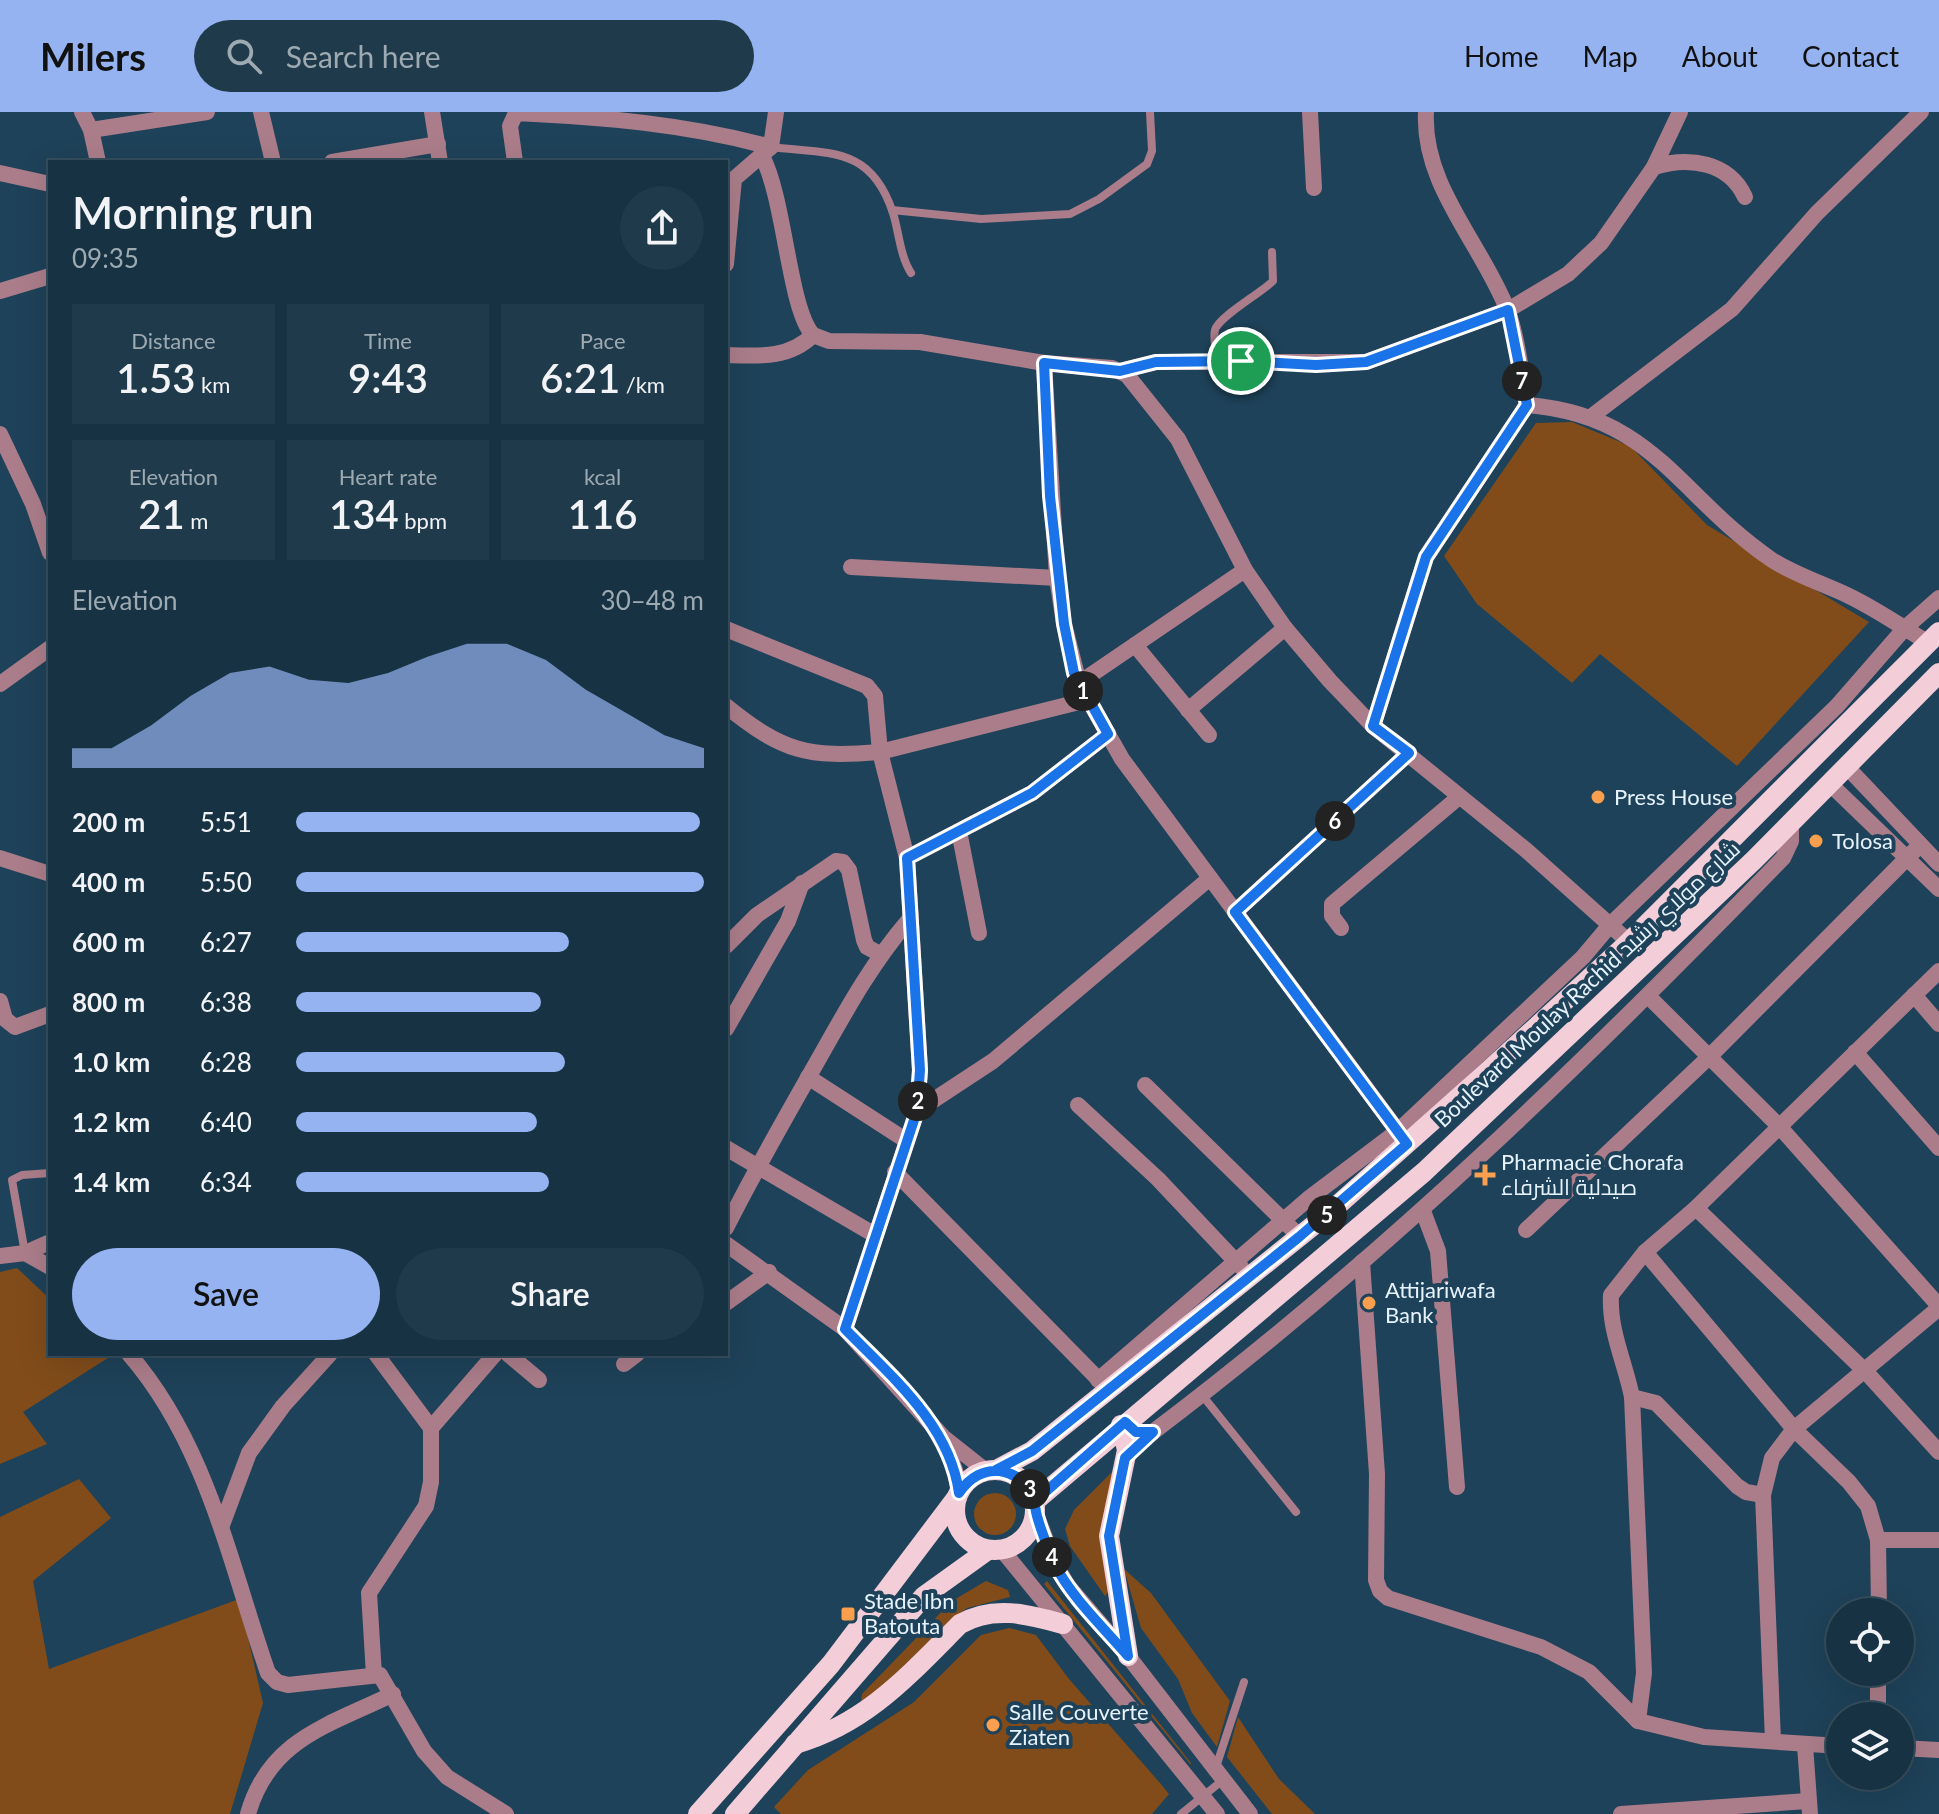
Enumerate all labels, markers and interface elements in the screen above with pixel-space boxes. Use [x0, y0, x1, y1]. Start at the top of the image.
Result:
search box [194, 20, 754, 92]
text: Milers [40, 33, 146, 79]
icon: search [222, 34, 266, 78]
text: Search here [286, 38, 441, 74]
text: Home [1464, 39, 1539, 73]
text: Map [1583, 39, 1638, 73]
text: About [1682, 39, 1758, 73]
text: Contact [1802, 39, 1899, 73]
text: Morning run [72, 186, 314, 238]
button: share [620, 186, 704, 270]
text: 09:35 [72, 242, 139, 274]
text: Distance [131, 327, 216, 354]
text: Time [364, 327, 412, 354]
text: Pace [580, 327, 626, 354]
pin [1207, 327, 1275, 395]
icon: arrive [1219, 339, 1263, 383]
text: 1.53 [116, 354, 195, 402]
text: 9:43 [348, 354, 428, 402]
text: 6:21 [540, 354, 620, 402]
pin: 7 [1502, 361, 1542, 401]
text: 7 [1516, 367, 1528, 394]
text: km [195, 371, 230, 398]
text: /km [620, 371, 665, 398]
text: Elevation [129, 463, 218, 490]
text: Heart rate [339, 463, 437, 490]
text: kcal [584, 463, 621, 490]
text: 21 [138, 490, 185, 538]
text: 134 [329, 490, 399, 538]
text: 116 [568, 490, 637, 538]
text: m [185, 507, 208, 534]
text: bpm [399, 507, 447, 534]
text: Elevation [72, 584, 178, 616]
text: 30–48 m [601, 584, 704, 616]
pin: 1 [1063, 671, 1103, 711]
text: 1 [1077, 677, 1089, 704]
place label: Press House [1614, 783, 1733, 810]
marker: Press House [1589, 788, 1607, 806]
pin: 6 [1315, 801, 1355, 841]
text: 200 m [72, 806, 145, 838]
text: 5:51 [200, 806, 252, 838]
text: 6 [1329, 807, 1341, 834]
place label: Tolosa [1832, 827, 1893, 854]
marker: Tolosa [1807, 832, 1825, 850]
street label: Boulevard Moulay Rachid شارع مولاي رشيد [1428, 835, 1748, 1135]
text: 400 m [72, 866, 145, 898]
text: 5:50 [200, 866, 252, 898]
text: 600 m [72, 926, 145, 958]
text: 6:27 [200, 926, 252, 958]
text: 800 m [72, 986, 145, 1018]
text: 6:38 [200, 986, 252, 1018]
text: 1.0 km [72, 1046, 150, 1078]
text: 6:28 [200, 1046, 252, 1078]
pin: 2 [898, 1081, 938, 1121]
text: 2 [912, 1087, 924, 1114]
text: 1.2 km [72, 1106, 150, 1138]
text: 6:40 [200, 1106, 252, 1138]
place label: Pharmacie Chorafa صيدلية الشرفاء [1501, 1148, 1684, 1200]
text: 1.4 km [72, 1166, 150, 1198]
text: 6:34 [200, 1166, 252, 1198]
marker: Pharmacie Chorafa صيدلية الشرفاء [1476, 1166, 1494, 1184]
pin: 5 [1307, 1195, 1347, 1235]
text: 5 [1321, 1201, 1333, 1228]
button: Save [72, 1248, 380, 1340]
button: Share [396, 1248, 704, 1340]
place label: Attijariwafa Bank [1385, 1276, 1496, 1328]
marker: Attijariwafa Bank [1360, 1294, 1378, 1312]
pin: 3 [1010, 1469, 1050, 1509]
text: 3 [1024, 1475, 1036, 1502]
pin: 4 [1032, 1537, 1072, 1577]
text: 4 [1046, 1543, 1058, 1570]
place label: Stade Ibn Batouta [864, 1587, 954, 1639]
map controls [1826, 1598, 1914, 1790]
button: locate [1826, 1598, 1914, 1686]
marker: Stade Ibn Batouta [839, 1605, 857, 1623]
place label: Salle Couverte Ziaten [1009, 1698, 1149, 1750]
button: layers [1826, 1702, 1914, 1790]
marker: Salle Couverte Ziaten [984, 1716, 1002, 1734]

